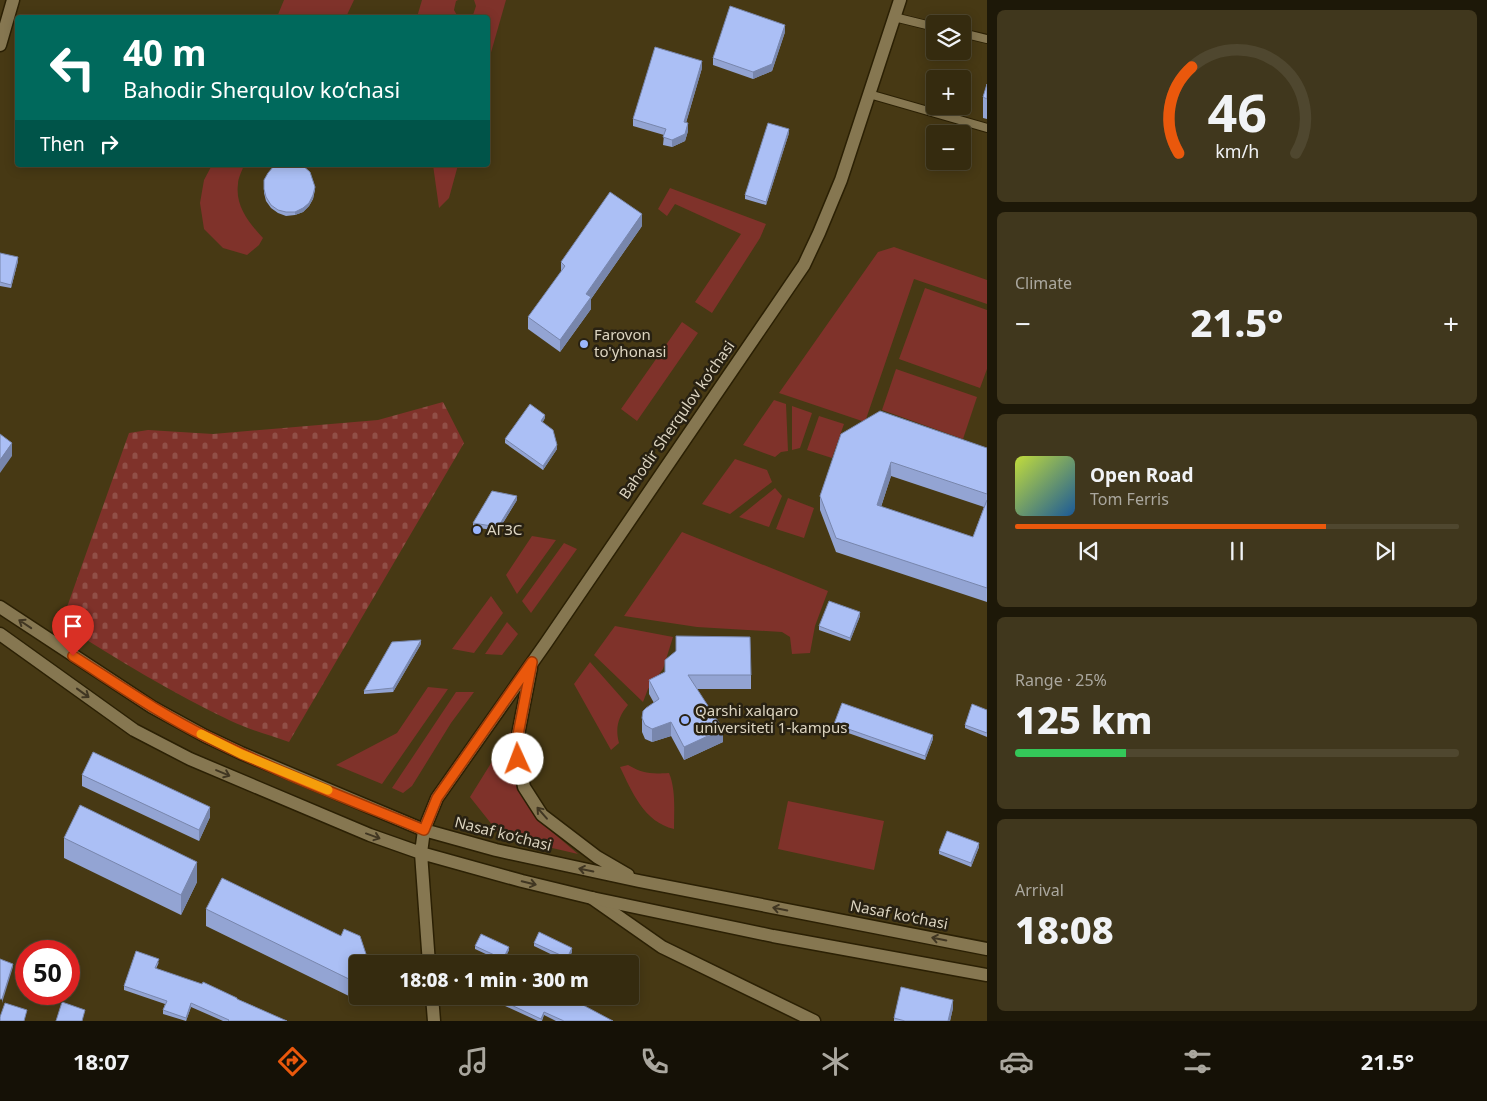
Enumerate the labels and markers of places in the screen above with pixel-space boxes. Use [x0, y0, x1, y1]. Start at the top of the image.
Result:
place label: Farovon to'yhonasi [594, 324, 666, 361]
marker: Farovon to'yhonasi [578, 338, 590, 350]
place label: АГЗС [487, 519, 522, 539]
marker: АГЗС [471, 524, 483, 536]
pin [52, 605, 94, 656]
place label: Qarshi xalqaro universiteti 1-kampus [695, 700, 847, 737]
marker: Qarshi xalqaro universiteti 1-kampus [679, 714, 691, 726]

